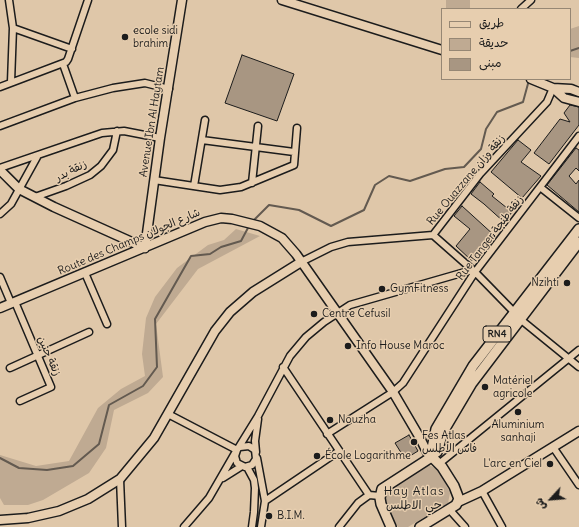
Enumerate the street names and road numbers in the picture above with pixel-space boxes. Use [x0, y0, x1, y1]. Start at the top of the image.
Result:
street label: Avenue Ibn Al Haytam [137, 66, 167, 178]
street label: Rue Ouazzane زنقة وزان [424, 132, 508, 228]
street label: زنقة بدر [53, 157, 89, 185]
street label: Rue Tanger زنقة طنجة [454, 193, 526, 283]
street label: Route des Champs شارع الجولان [56, 206, 202, 278]
road number: RN4 [483, 326, 511, 342]
street label: زنقة حنين [34, 334, 64, 378]

